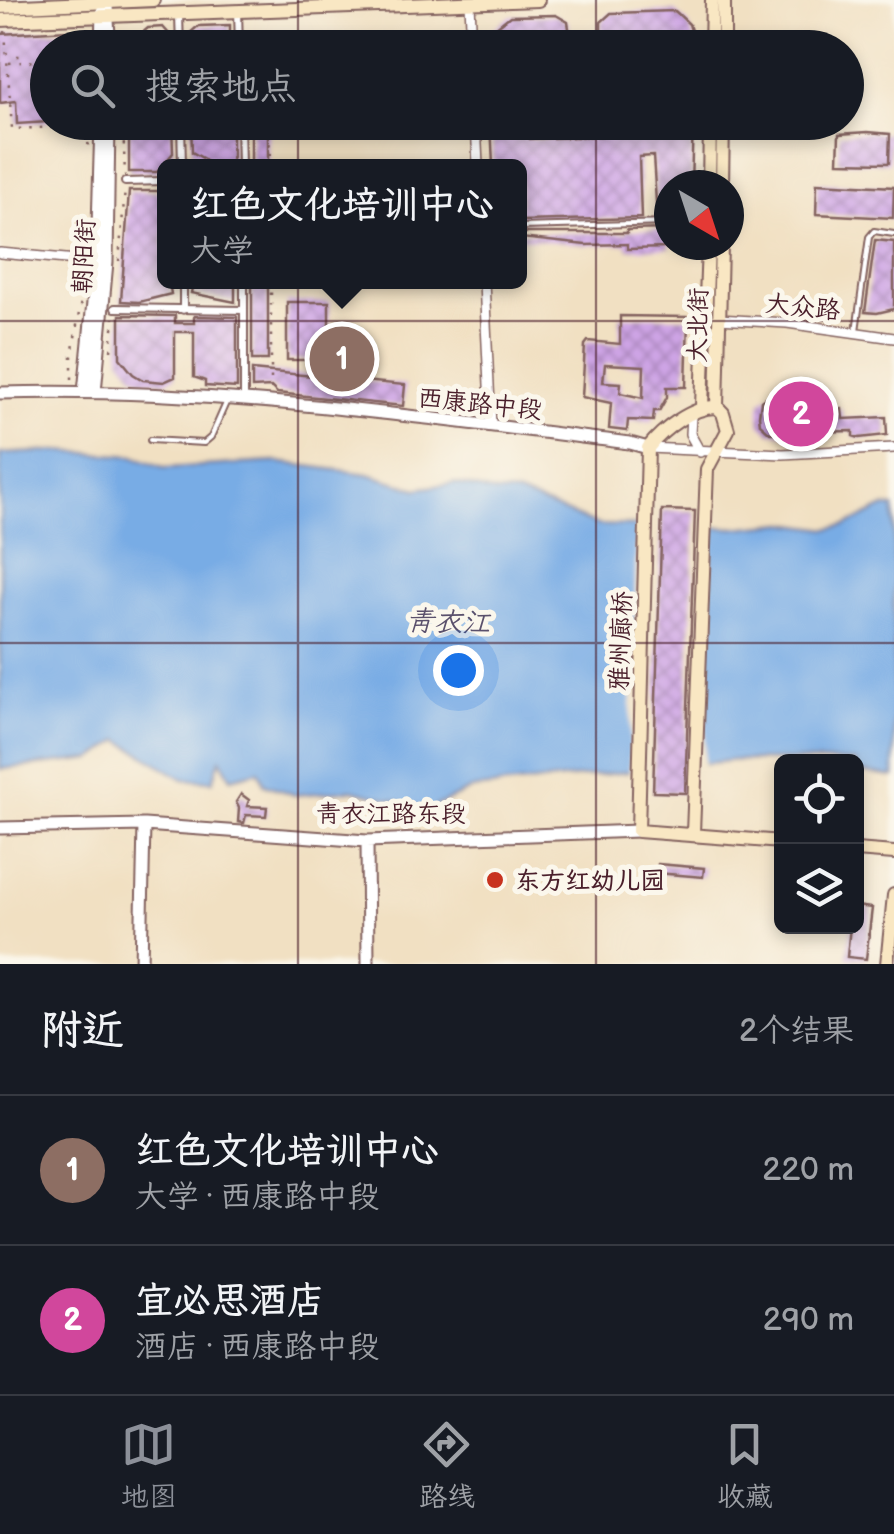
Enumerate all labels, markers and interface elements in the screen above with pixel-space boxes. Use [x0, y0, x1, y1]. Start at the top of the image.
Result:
search box [30, 30, 864, 140]
icon: search [65, 58, 120, 113]
text: 搜索地点 [145, 65, 297, 110]
popup [157, 159, 527, 289]
north arrow [654, 170, 744, 260]
text: 红色文化培训中心 [190, 183, 494, 228]
street label: 朝阳街 [67, 218, 102, 294]
text: 大学 [190, 232, 254, 271]
street label: 大北街 [682, 287, 715, 363]
street label: 大众路 [764, 288, 842, 327]
pin: 1 [310, 322, 374, 396]
pin: 2 [768, 376, 834, 452]
street label: 西康路中段 [416, 383, 544, 426]
street label: 雅州廊桥 [604, 591, 639, 692]
water label: 青衣江 [405, 605, 492, 641]
your location [433, 645, 484, 696]
map controls [774, 754, 864, 934]
button: locate [774, 754, 864, 844]
street label: 青衣江路东段 [316, 799, 466, 830]
button: layers [774, 844, 864, 934]
place label: 东方红幼儿园 [515, 866, 665, 897]
marker: 东方红幼儿园 [484, 869, 506, 891]
text: 附近 [40, 1006, 124, 1057]
text: 2个结果 [739, 1012, 854, 1051]
text: 红色文化培训中心 [135, 1129, 439, 1174]
text: 1 [66, 1151, 79, 1190]
text: 220 m [762, 1151, 854, 1190]
text: 大学 · 西康路中段 [135, 1178, 380, 1217]
text: 宜必思酒店 [135, 1279, 325, 1324]
text: 2 [63, 1301, 82, 1340]
text: 290 m [763, 1301, 854, 1340]
text: 酒店 · 西康路中段 [135, 1328, 380, 1367]
tab: 地图 [121, 1417, 177, 1514]
tab: 路线 [419, 1417, 475, 1514]
tab: 收藏 [717, 1417, 773, 1514]

